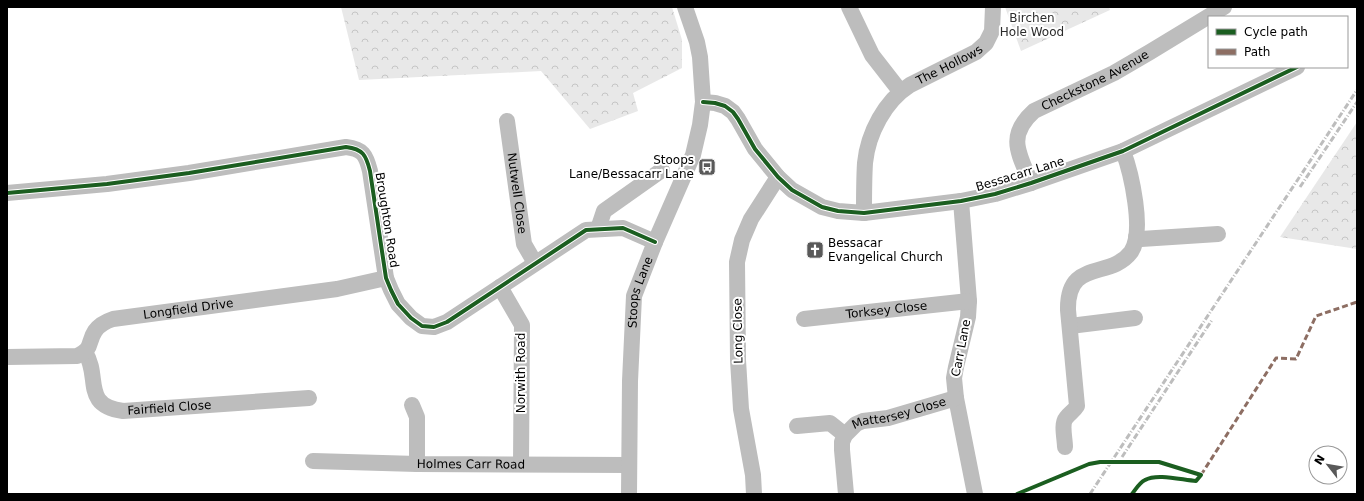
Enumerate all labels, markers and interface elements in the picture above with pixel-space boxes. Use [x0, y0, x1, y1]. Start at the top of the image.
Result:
park label: Birchen Hole Wood [1000, 11, 1064, 39]
legend [1208, 16, 1348, 68]
text: Cycle path [1244, 25, 1308, 39]
street label: The Hollows [913, 42, 986, 88]
text: Path [1244, 45, 1270, 59]
street label: Checkstone Avenue [1039, 47, 1151, 114]
street label: Nutwell Close [504, 152, 530, 235]
place label: Stoops Lane/Bessacarr Lane [569, 153, 694, 181]
street label: Bessacarr Lane [974, 154, 1066, 194]
bus stop icon: Stoops Lane/Bessacarr Lane [697, 157, 717, 177]
street label: Broughton Road [373, 171, 401, 269]
place label: Bessacar Evangelical Church [828, 236, 943, 264]
church icon: Bessacar Evangelical Church [805, 240, 825, 260]
street label: Stoops Lane [626, 255, 656, 328]
street label: Longfield Drive [142, 296, 234, 322]
street label: Long Close [730, 298, 746, 364]
street label: Torksey Close [844, 299, 928, 322]
street label: Carr Lane [949, 318, 973, 378]
street label: Norwith Road [514, 333, 528, 413]
street label: Mattersey Close [850, 394, 948, 432]
street label: Fairfield Close [127, 398, 212, 418]
north arrow [1308, 445, 1348, 485]
text: N [1312, 453, 1328, 467]
street label: Holmes Carr Road [417, 457, 525, 472]

